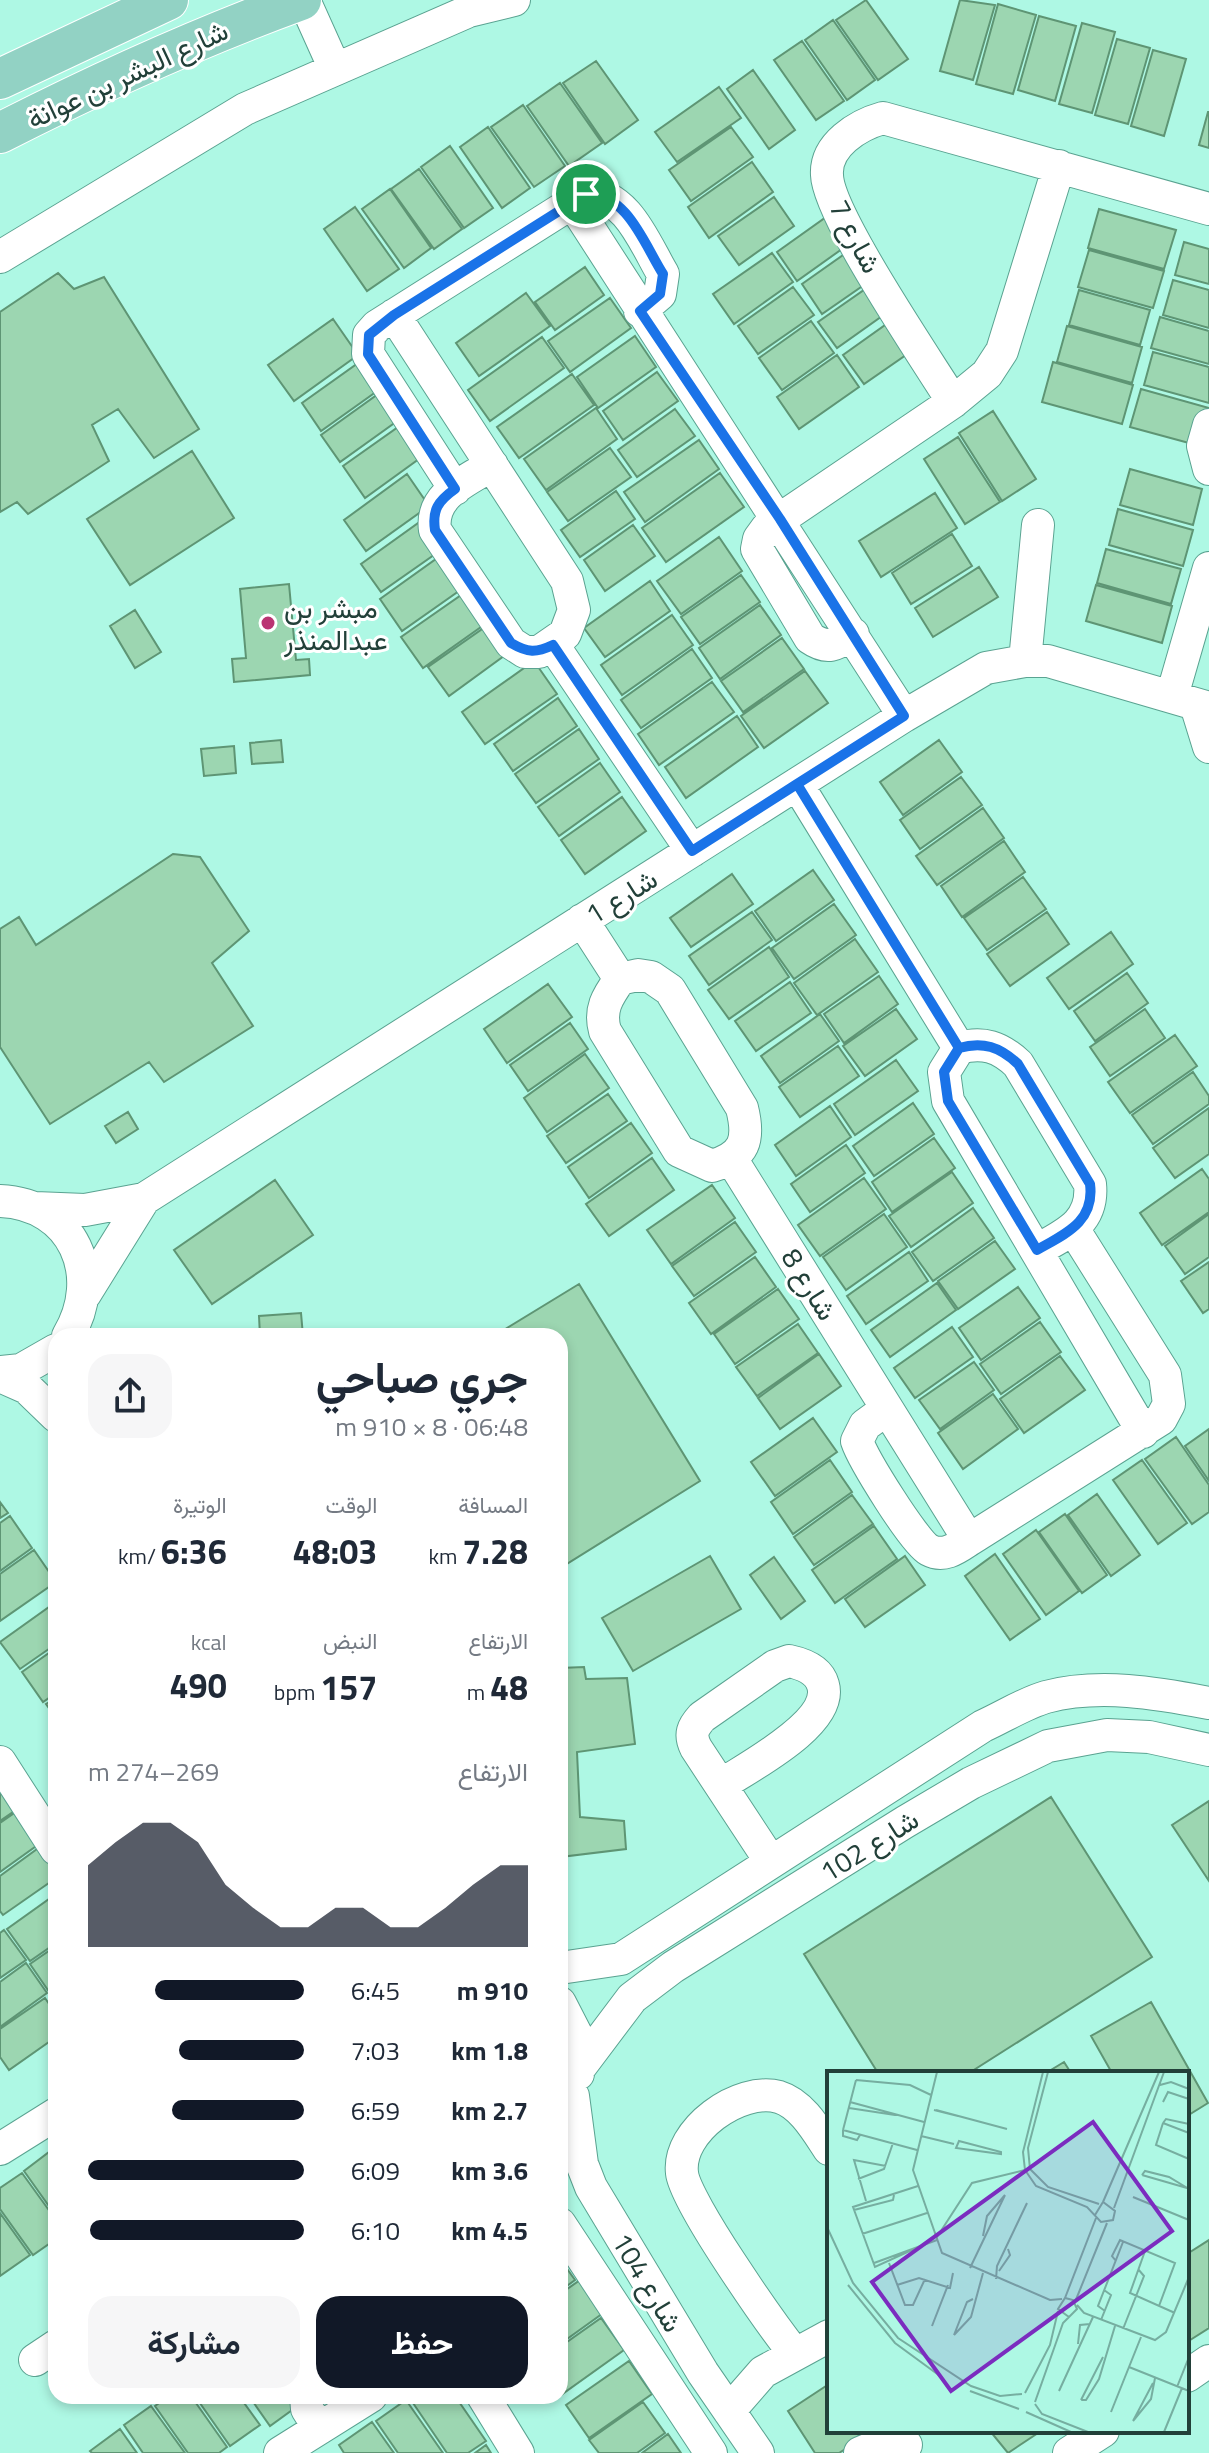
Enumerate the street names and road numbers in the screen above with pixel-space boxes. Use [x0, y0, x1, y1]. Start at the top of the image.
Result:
street label: شارع البشر بن عوانة [19, 8, 235, 140]
street label: شارع 7 [819, 191, 893, 281]
street label: شارع 1 [576, 857, 666, 935]
street label: شارع 8 [771, 1239, 849, 1329]
street label: شارع 102 [811, 1798, 927, 1892]
street label: شارع 104 [601, 2224, 695, 2340]

